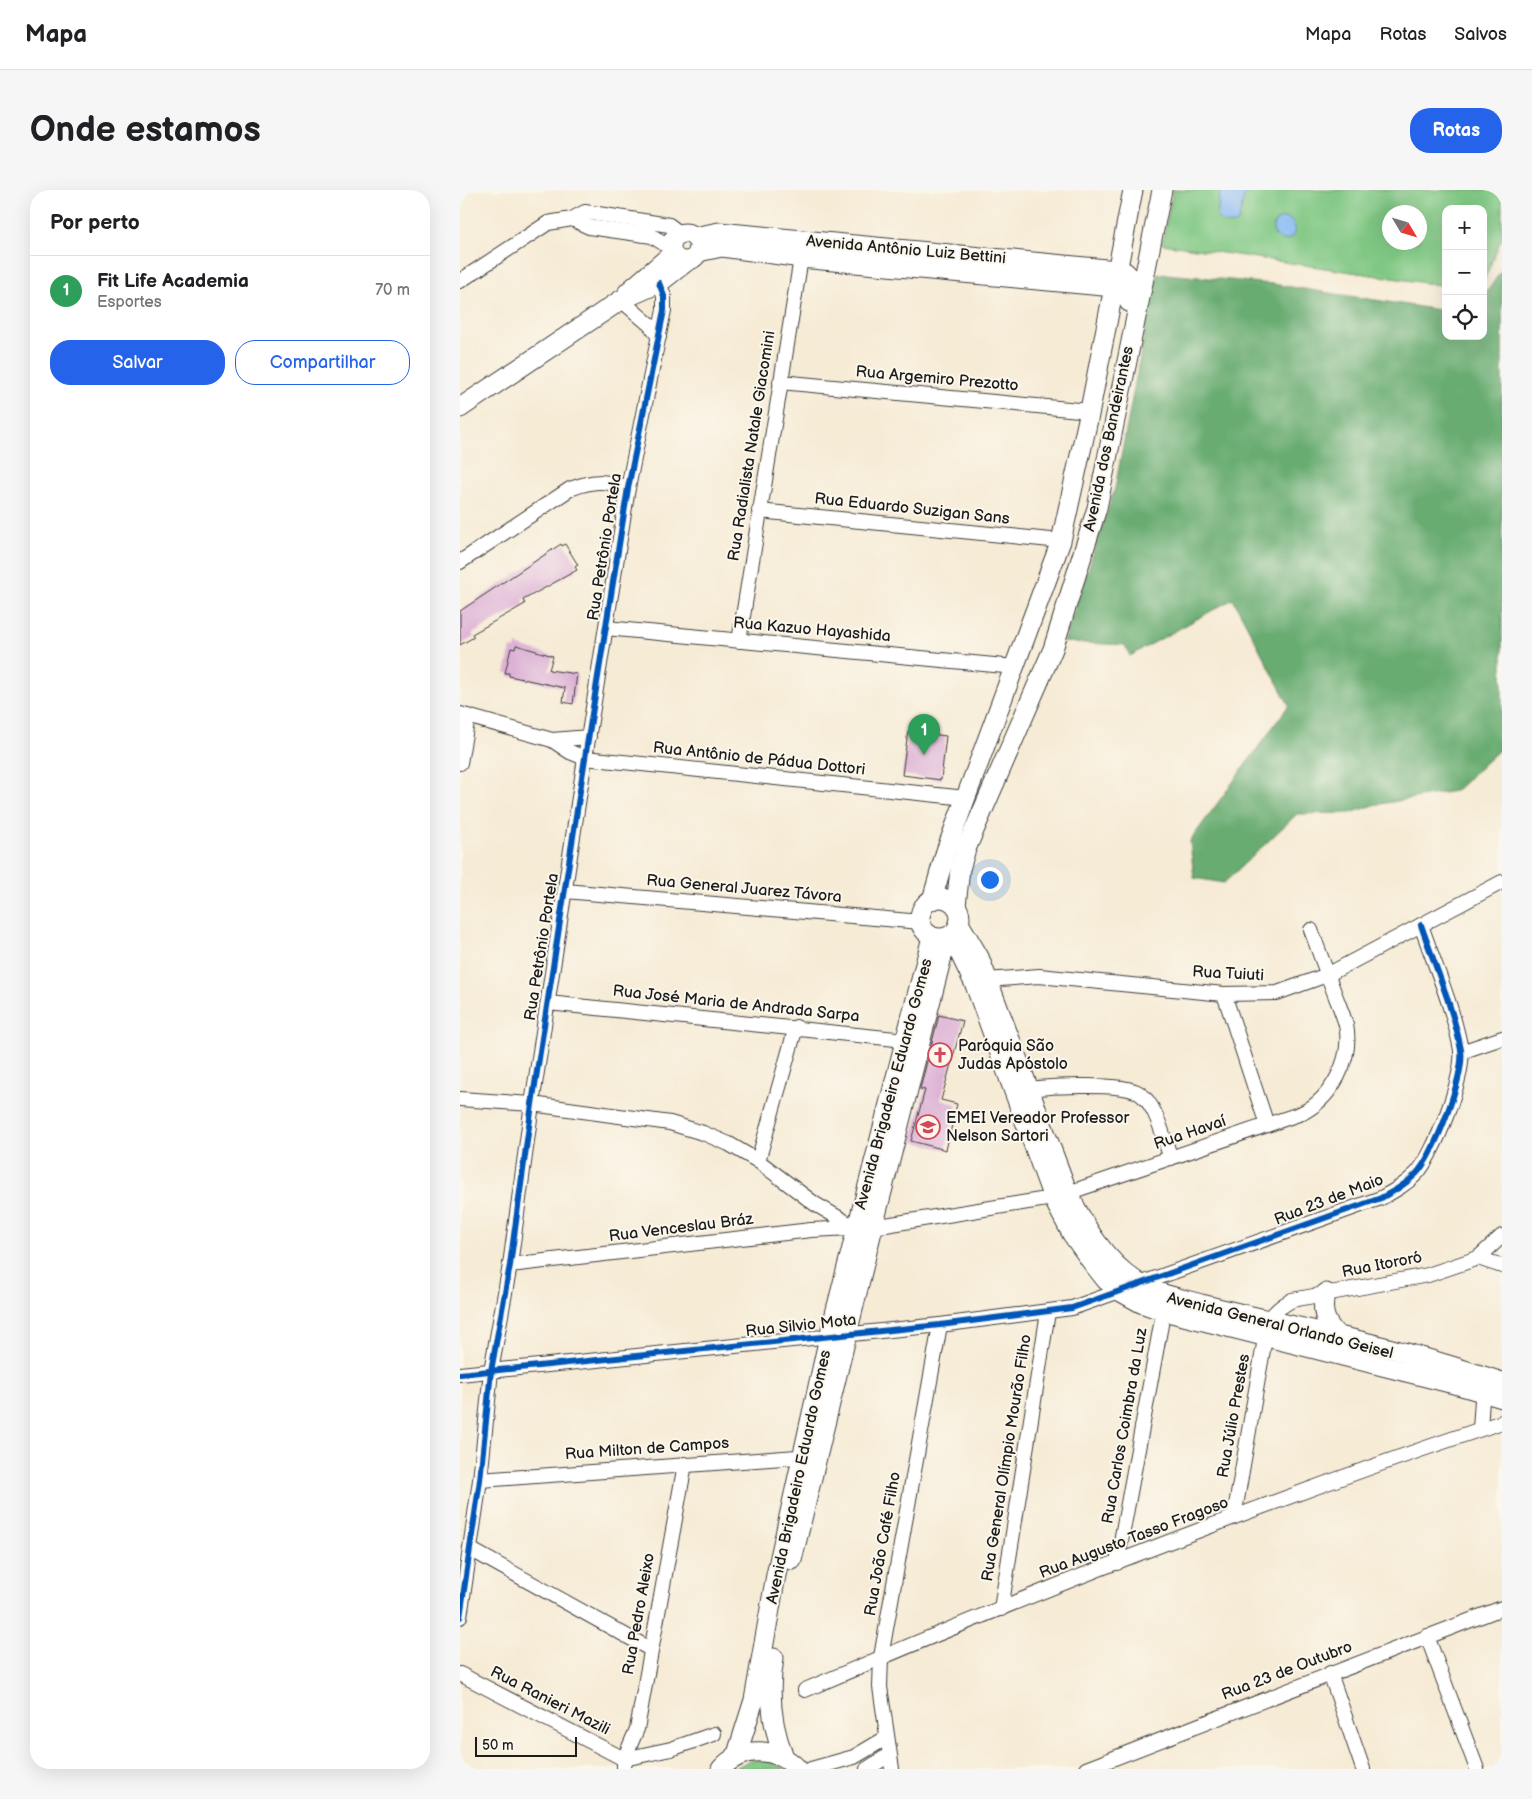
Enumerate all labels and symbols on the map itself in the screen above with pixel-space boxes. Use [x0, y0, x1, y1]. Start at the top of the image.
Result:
north arrow [1382, 205, 1427, 250]
street label: Avenida Antônio Luiz Bettini [805, 232, 1007, 268]
street label: Rua Radialista Natale Giacomini [724, 329, 780, 563]
street label: Avenida dos Bandeirantes [1080, 345, 1138, 533]
street label: Rua Argemiro Prezotto [855, 362, 1019, 396]
street label: Rua Petrônio Portela [584, 472, 626, 622]
street label: Rua Eduardo Suzigan Sans [814, 489, 1011, 529]
street label: Rua Kazuo Hayashida [732, 614, 892, 646]
pin: 1 [908, 714, 940, 755]
street label: Rua Antônio de Pádua Dottori [652, 738, 866, 780]
your location [977, 867, 1003, 893]
street label: Rua General Juarez Távora [646, 871, 842, 907]
street label: Rua Petrônio Portela [521, 872, 563, 1022]
street label: Avenida Brigadeiro Eduardo Gomes [851, 956, 937, 1212]
street label: Rua Tuiuti [1192, 963, 1264, 985]
street label: Rua José Maria de Andrada Sarpa [612, 982, 860, 1026]
place label: Paróquia São Judas Apóstolo [958, 1037, 1068, 1074]
church icon: Paróquia São Judas Apóstolo [927, 1042, 953, 1068]
place label: EMEI Vereador Professor Nelson Sartori [946, 1109, 1129, 1146]
street label: Rua Havaí [1152, 1112, 1229, 1154]
school or university icon: EMEI Vereador Professor Nelson Sartori [915, 1114, 941, 1140]
street label: Rua 23 de Maio [1272, 1170, 1386, 1230]
street label: Rua Venceslau Bráz [608, 1210, 755, 1246]
street label: Rua Itororó [1340, 1248, 1424, 1282]
street label: Avenida General Orlando Geisel [1165, 1289, 1395, 1363]
street label: Rua Silvio Mota [745, 1311, 857, 1341]
street label: Rua Carlos Coimbra da Luz [1098, 1326, 1152, 1525]
street label: Rua General Olímpio Mourão Filho [978, 1333, 1036, 1583]
street label: Avenida Brigadeiro Eduardo Gomes [763, 1348, 835, 1606]
street label: Rua Júlio Prestes [1214, 1353, 1254, 1479]
street label: Rua Milton de Campos [564, 1434, 730, 1464]
street label: Rua João Café Filho [861, 1470, 905, 1618]
street label: Rua Augusto Tasso Fragoso [1037, 1493, 1231, 1583]
street label: Rua Pedro Aleixo [619, 1552, 659, 1676]
street label: Rua 23 de Outubro [1219, 1637, 1355, 1705]
street label: Rua Ranieri Mazili [487, 1663, 613, 1739]
scale bar [475, 1734, 578, 1757]

